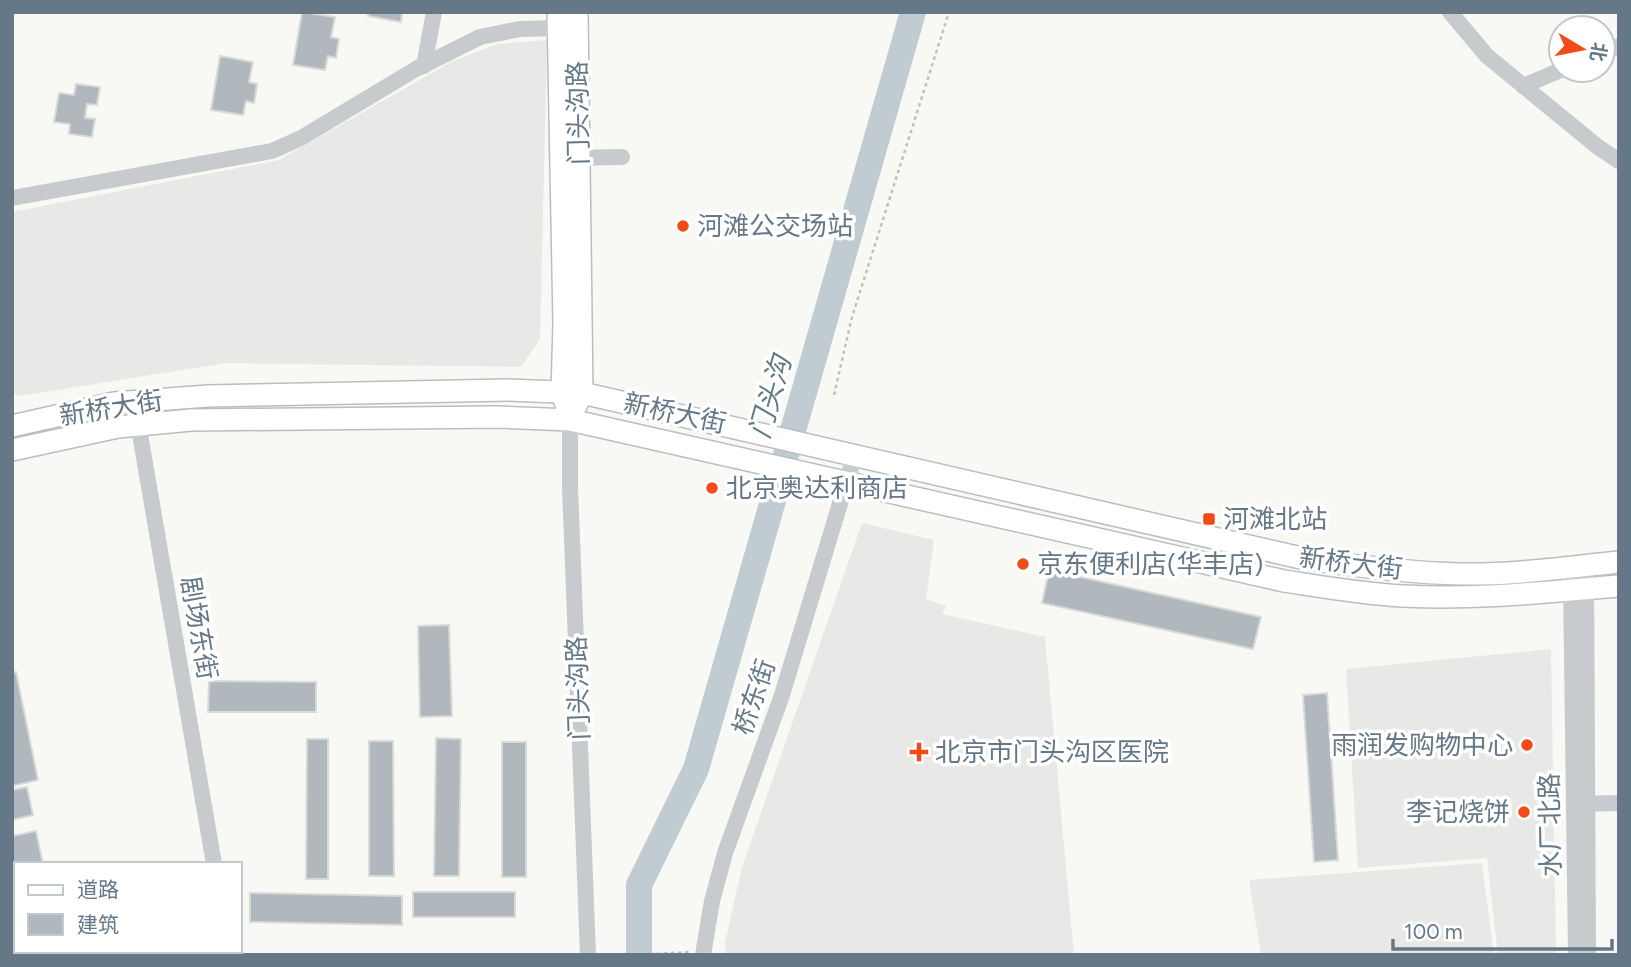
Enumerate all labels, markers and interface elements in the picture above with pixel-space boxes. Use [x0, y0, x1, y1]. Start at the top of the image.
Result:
north arrow [1547, 14, 1617, 84]
text: 北 [1585, 41, 1611, 63]
street label: 门头沟路 [561, 61, 595, 165]
place label: 河滩公交场站 [697, 210, 853, 242]
marker: 河滩公交场站 [675, 218, 691, 234]
water label: 门头沟 [742, 349, 799, 442]
street label: 新桥大街 [57, 384, 165, 432]
street label: 新桥大街 [621, 387, 729, 439]
place label: 北京奥达利商店 [726, 472, 908, 504]
marker: 北京奥达利商店 [704, 480, 720, 496]
place label: 河滩北站 [1223, 503, 1327, 535]
marker: 河滩北站 [1201, 511, 1217, 527]
street label: 新桥大街 [1297, 541, 1405, 585]
place label: 京东便利店(华丰店) [1037, 548, 1263, 580]
marker: 京东便利店(华丰店) [1015, 556, 1031, 572]
street label: 剧场东街 [174, 574, 224, 682]
street label: 门头沟路 [560, 635, 596, 741]
street label: 桥东街 [726, 655, 782, 739]
place label: 雨润发购物中心 [1331, 729, 1513, 761]
place label: 北京市门头沟区医院 [935, 736, 1169, 768]
marker: 雨润发购物中心 [1519, 737, 1535, 753]
marker: 北京市门头沟区医院 [909, 742, 929, 762]
street label: 水厂北路 [1533, 773, 1567, 877]
place label: 李记烧饼 [1406, 796, 1510, 828]
marker: 李记烧饼 [1516, 804, 1532, 820]
legend [14, 862, 242, 953]
text: 道路 [77, 877, 119, 902]
scale bar [1393, 908, 1612, 952]
text: 建筑 [77, 912, 119, 937]
text: 100 m [1404, 919, 1463, 944]

